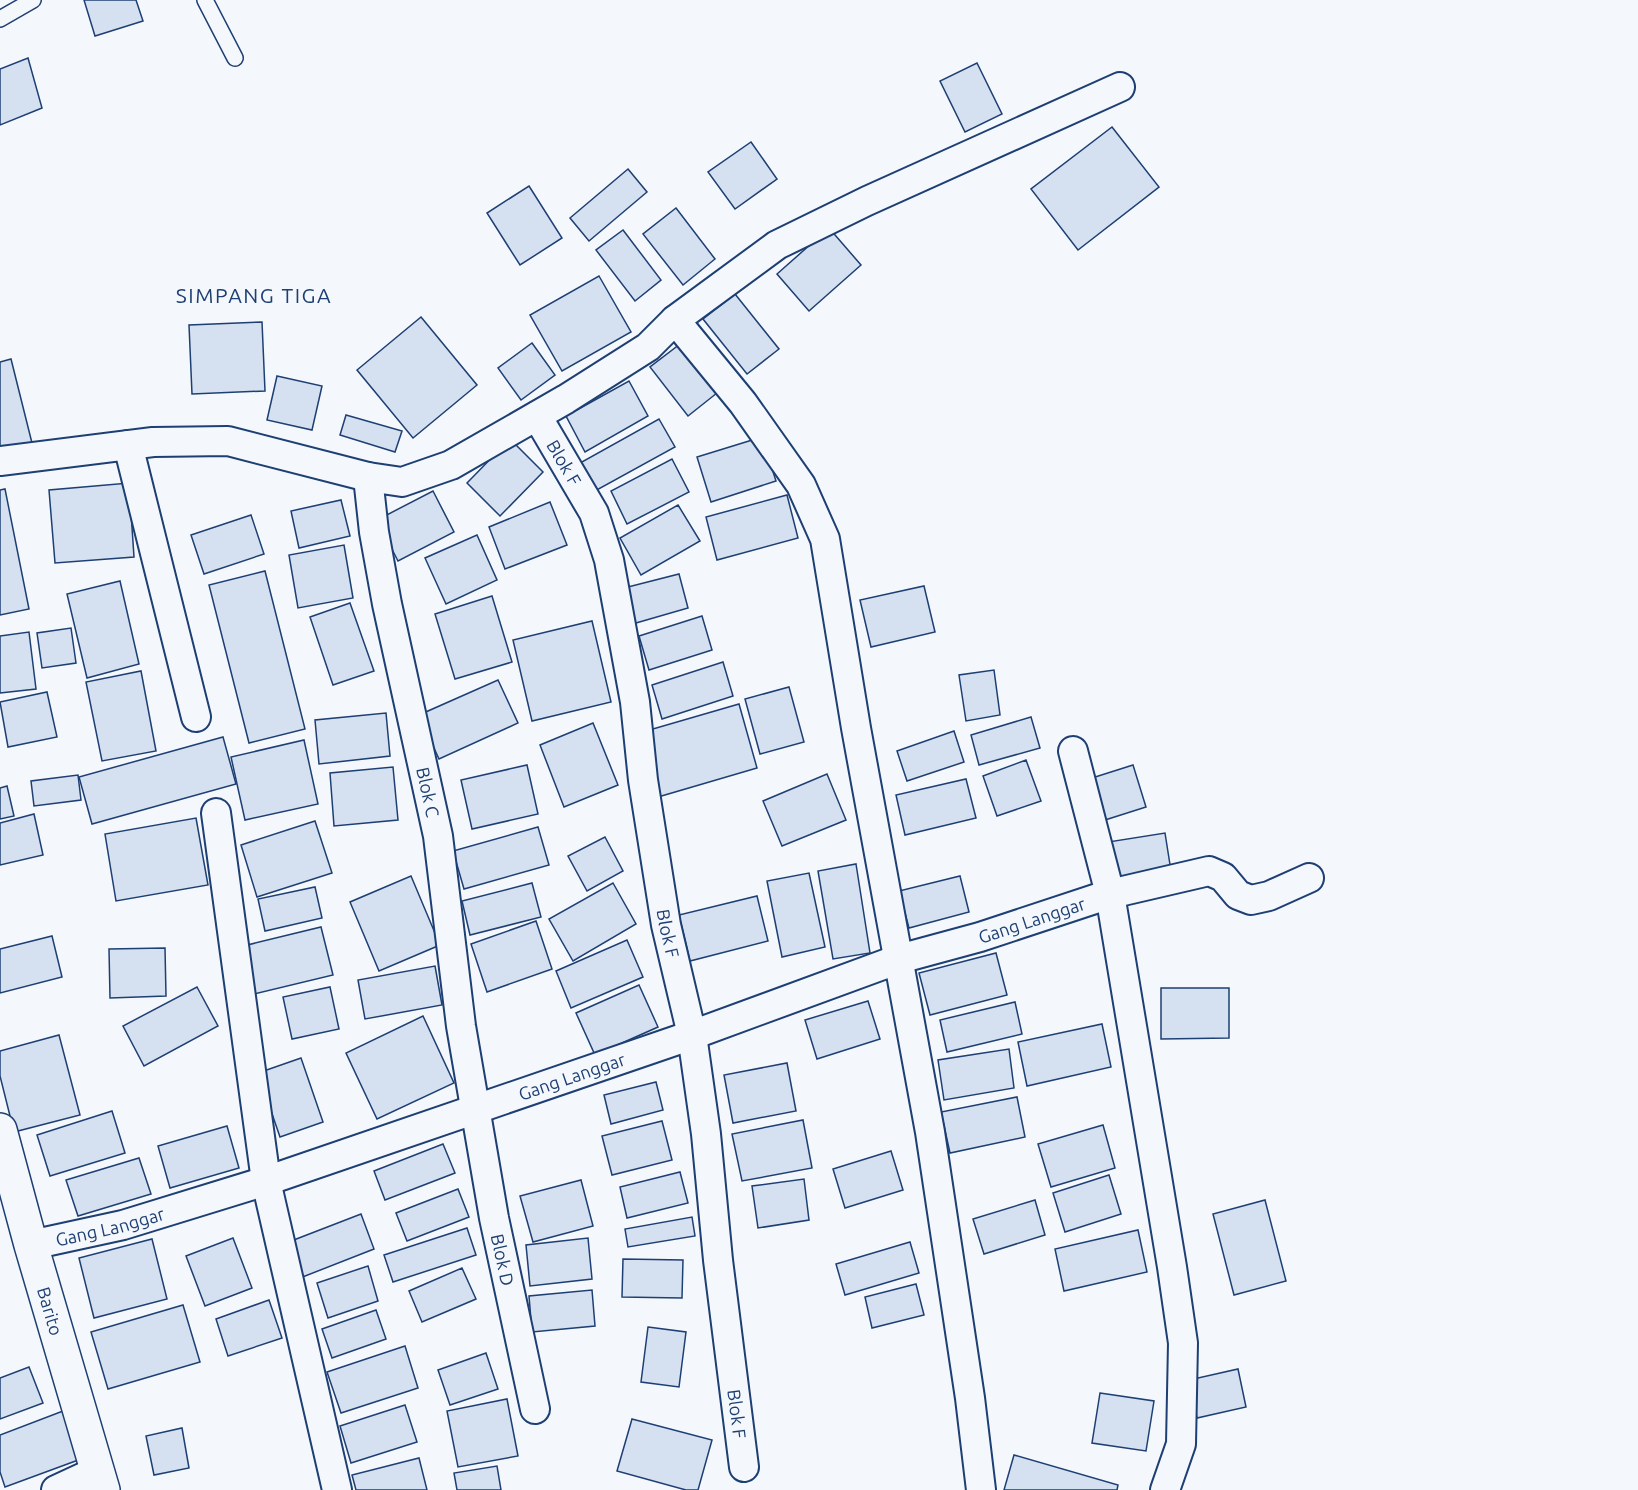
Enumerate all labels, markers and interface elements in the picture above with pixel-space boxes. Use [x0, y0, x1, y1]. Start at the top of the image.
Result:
district label: SIMPANG TIGA [176, 283, 332, 307]
street label: Blok F [543, 436, 585, 489]
street label: Blok C [413, 765, 444, 819]
street label: Gang Langgar [976, 893, 1088, 947]
street label: Blok F [654, 908, 683, 960]
street label: Gang Langgar [516, 1049, 628, 1104]
street label: Gang Langgar [54, 1203, 167, 1249]
street label: Blok D [488, 1232, 518, 1288]
street label: Barito [34, 1285, 67, 1338]
street label: Blok F [724, 1388, 750, 1440]

